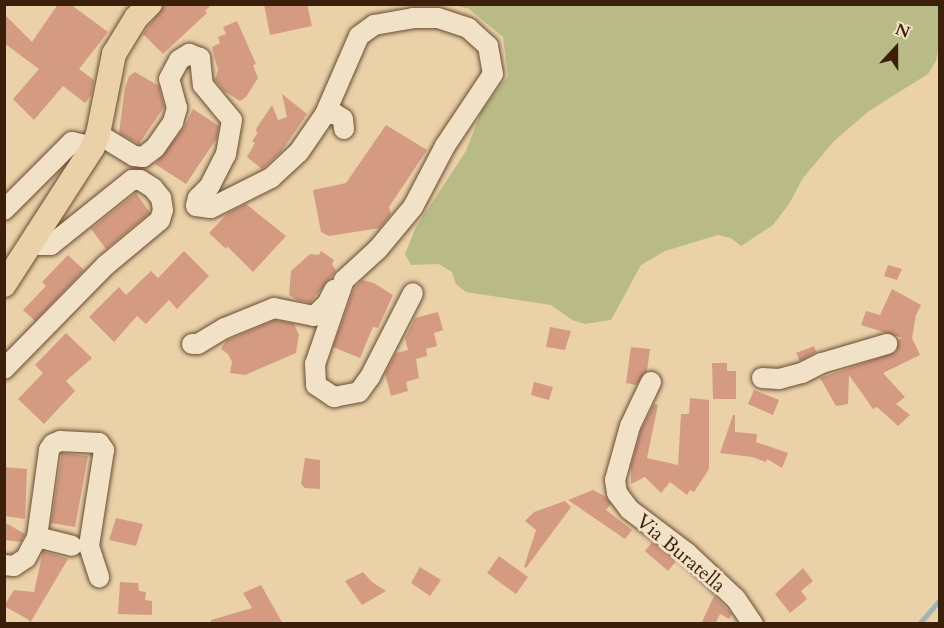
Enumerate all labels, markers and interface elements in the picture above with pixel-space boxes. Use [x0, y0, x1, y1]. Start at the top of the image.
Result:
north arrow [866, 18, 926, 78]
text: N [892, 18, 913, 44]
street label: Via Buratella [632, 509, 730, 597]

